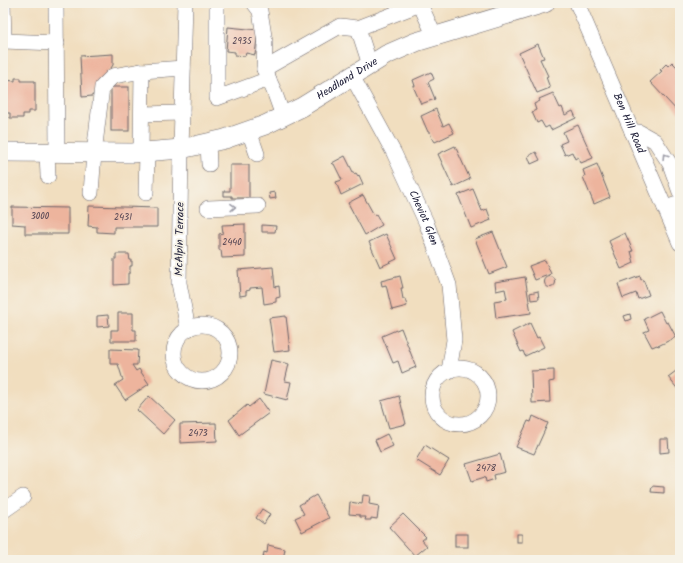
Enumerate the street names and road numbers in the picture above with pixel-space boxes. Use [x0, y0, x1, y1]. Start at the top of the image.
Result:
street label: Headland Drive [313, 53, 382, 105]
street label: Ben Hill Road [608, 90, 650, 157]
street label: Cheviot Glen [403, 187, 443, 248]
street label: McAlpin Terrace [170, 202, 190, 276]

